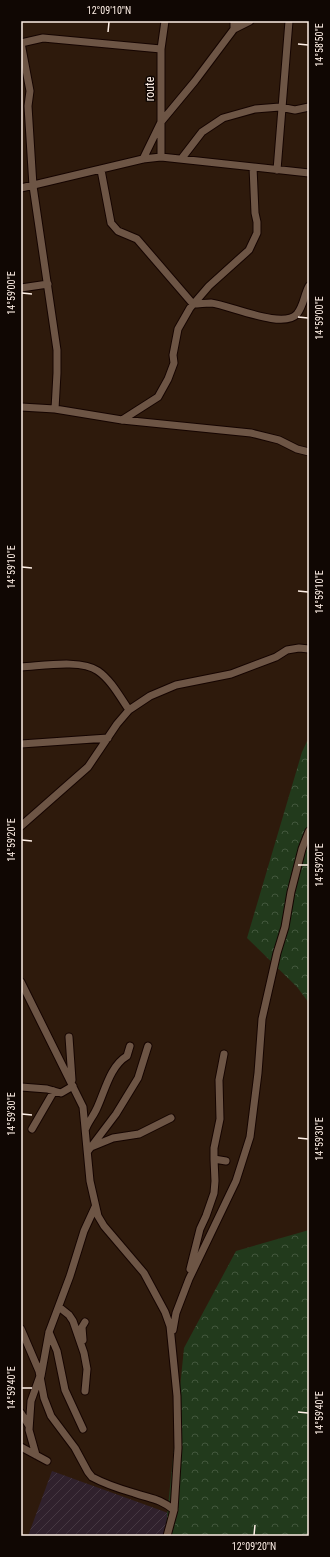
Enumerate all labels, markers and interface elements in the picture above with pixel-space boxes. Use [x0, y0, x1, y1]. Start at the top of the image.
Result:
text: 12°09'10"N [87, 5, 131, 16]
text: 14°58'50"E [314, 23, 325, 67]
street label: route [143, 76, 157, 101]
text: 14°59'00"E [6, 271, 17, 315]
text: 14°59'00"E [314, 296, 325, 340]
text: 14°59'10"E [6, 545, 17, 589]
text: 14°59'10"E [314, 570, 325, 614]
text: 14°59'20"E [6, 818, 17, 862]
text: 14°59'20"E [314, 843, 325, 887]
text: 14°59'30"E [6, 1092, 17, 1136]
text: 14°59'30"E [314, 1117, 325, 1161]
text: 14°59'40"E [6, 1366, 17, 1410]
text: 14°59'40"E [314, 1391, 325, 1435]
text: 12°09'20"N [232, 1541, 276, 1552]

